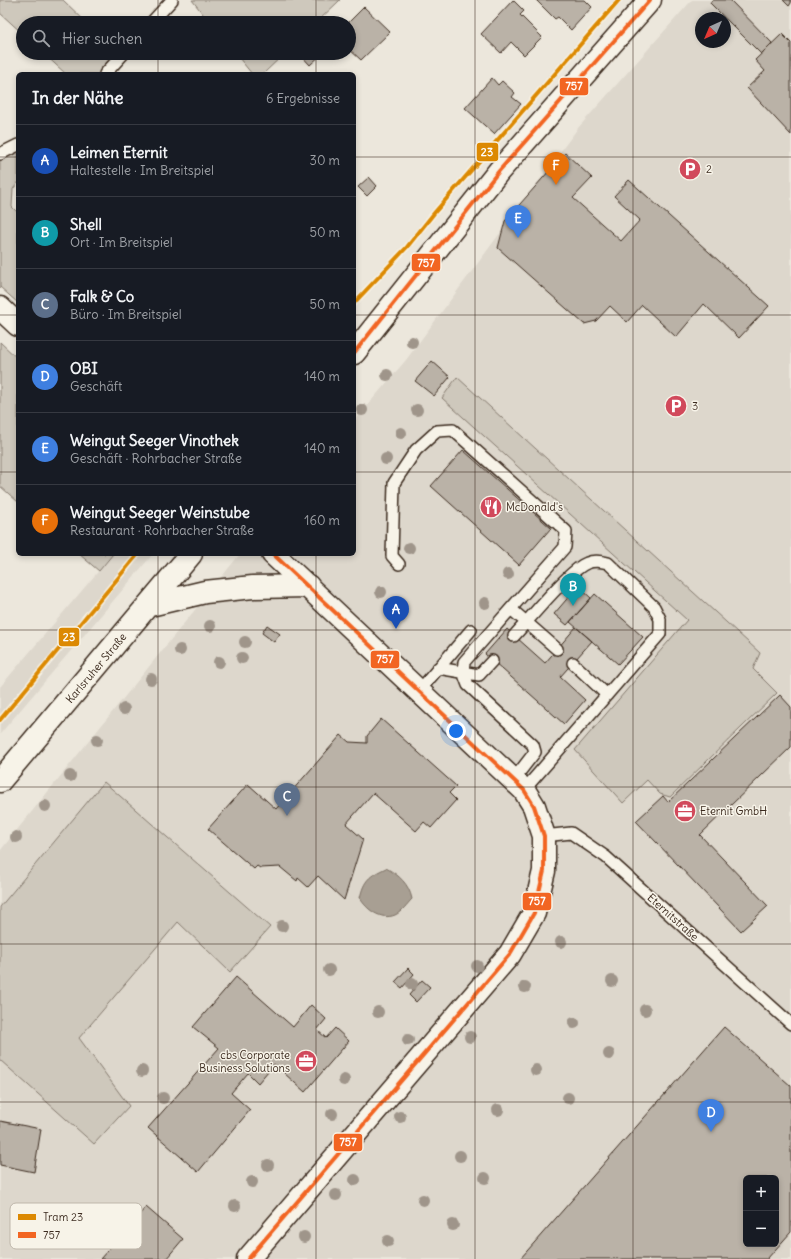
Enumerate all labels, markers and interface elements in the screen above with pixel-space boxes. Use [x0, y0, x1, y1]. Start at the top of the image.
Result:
north arrow [695, 12, 731, 48]
search box [16, 16, 356, 60]
icon: search [30, 27, 52, 49]
text: Hier suchen [62, 29, 142, 48]
line badge: 757 [559, 77, 589, 96]
text: 757 [565, 79, 583, 93]
text: In der Nähe [32, 87, 124, 109]
text: 6 Ergebnisse [266, 90, 340, 107]
line badge: 23 [476, 142, 499, 162]
text: Leimen Eternit [70, 143, 167, 162]
text: 23 [481, 145, 493, 159]
text: A [41, 152, 49, 169]
text: 30 m [310, 152, 340, 169]
pin: F [543, 152, 569, 185]
parking icon: 2 [677, 156, 703, 182]
text: Haltestelle · Im Breitspiel [70, 162, 214, 179]
place label: 2 [706, 162, 712, 176]
pin: E [505, 205, 531, 238]
text: Shell [70, 215, 102, 234]
text: B [41, 224, 49, 241]
text: 50 m [309, 224, 340, 241]
text: Ort · Im Breitspiel [70, 234, 173, 251]
line badge: 757 [411, 253, 441, 272]
text: 757 [417, 256, 435, 270]
text: Falk & Co [70, 287, 134, 306]
text: C [41, 296, 49, 313]
text: 50 m [309, 296, 340, 313]
text: Büro · Im Breitspiel [70, 306, 182, 323]
text: OBI [70, 359, 98, 378]
text: D [40, 368, 50, 385]
text: 140 m [304, 368, 340, 385]
text: Geschäft [70, 378, 122, 395]
parking icon: 3 [663, 393, 689, 419]
place label: 3 [692, 399, 698, 413]
text: Weingut Seeger Vinothek [70, 431, 239, 450]
text: E [41, 440, 49, 457]
text: 140 m [304, 440, 340, 457]
text: Geschäft · Rohrbacher Straße [70, 450, 242, 467]
restaurant icon: McDonald's [478, 494, 504, 520]
place label: McDonald's [506, 500, 563, 514]
text: Weingut Seeger Weinstube [70, 503, 250, 522]
text: F [41, 512, 49, 529]
text: 160 m [304, 512, 340, 529]
text: Restaurant · Rohrbacher Straße [70, 522, 254, 539]
pin: B [560, 573, 586, 606]
pin: A [383, 596, 409, 629]
line badge: 23 [58, 627, 80, 647]
street label: Karlsruher Straße [63, 630, 130, 706]
text: 23 [63, 630, 75, 644]
line badge: 757 [370, 650, 400, 669]
text: 757 [376, 652, 394, 666]
your location [446, 721, 466, 741]
pin: C [274, 783, 300, 816]
office icon: Eternit GmbH [672, 798, 698, 824]
place label: Eternit GmbH [700, 804, 767, 818]
street label: Eternitstraße [644, 890, 702, 944]
line badge: 757 [522, 892, 552, 911]
text: 757 [528, 894, 546, 908]
place label: cbs Corporate Business Solutions [199, 1048, 290, 1075]
office icon: cbs Corporate Business Solutions [293, 1048, 319, 1074]
pin: D [698, 1099, 724, 1132]
line badge: 757 [333, 1133, 363, 1152]
text: 757 [339, 1135, 357, 1149]
map controls [743, 1175, 779, 1247]
button: + [743, 1175, 779, 1211]
legend [10, 1203, 142, 1249]
text: Tram 23 [43, 1210, 83, 1224]
button: − [743, 1211, 779, 1247]
text: 757 [43, 1228, 61, 1242]

